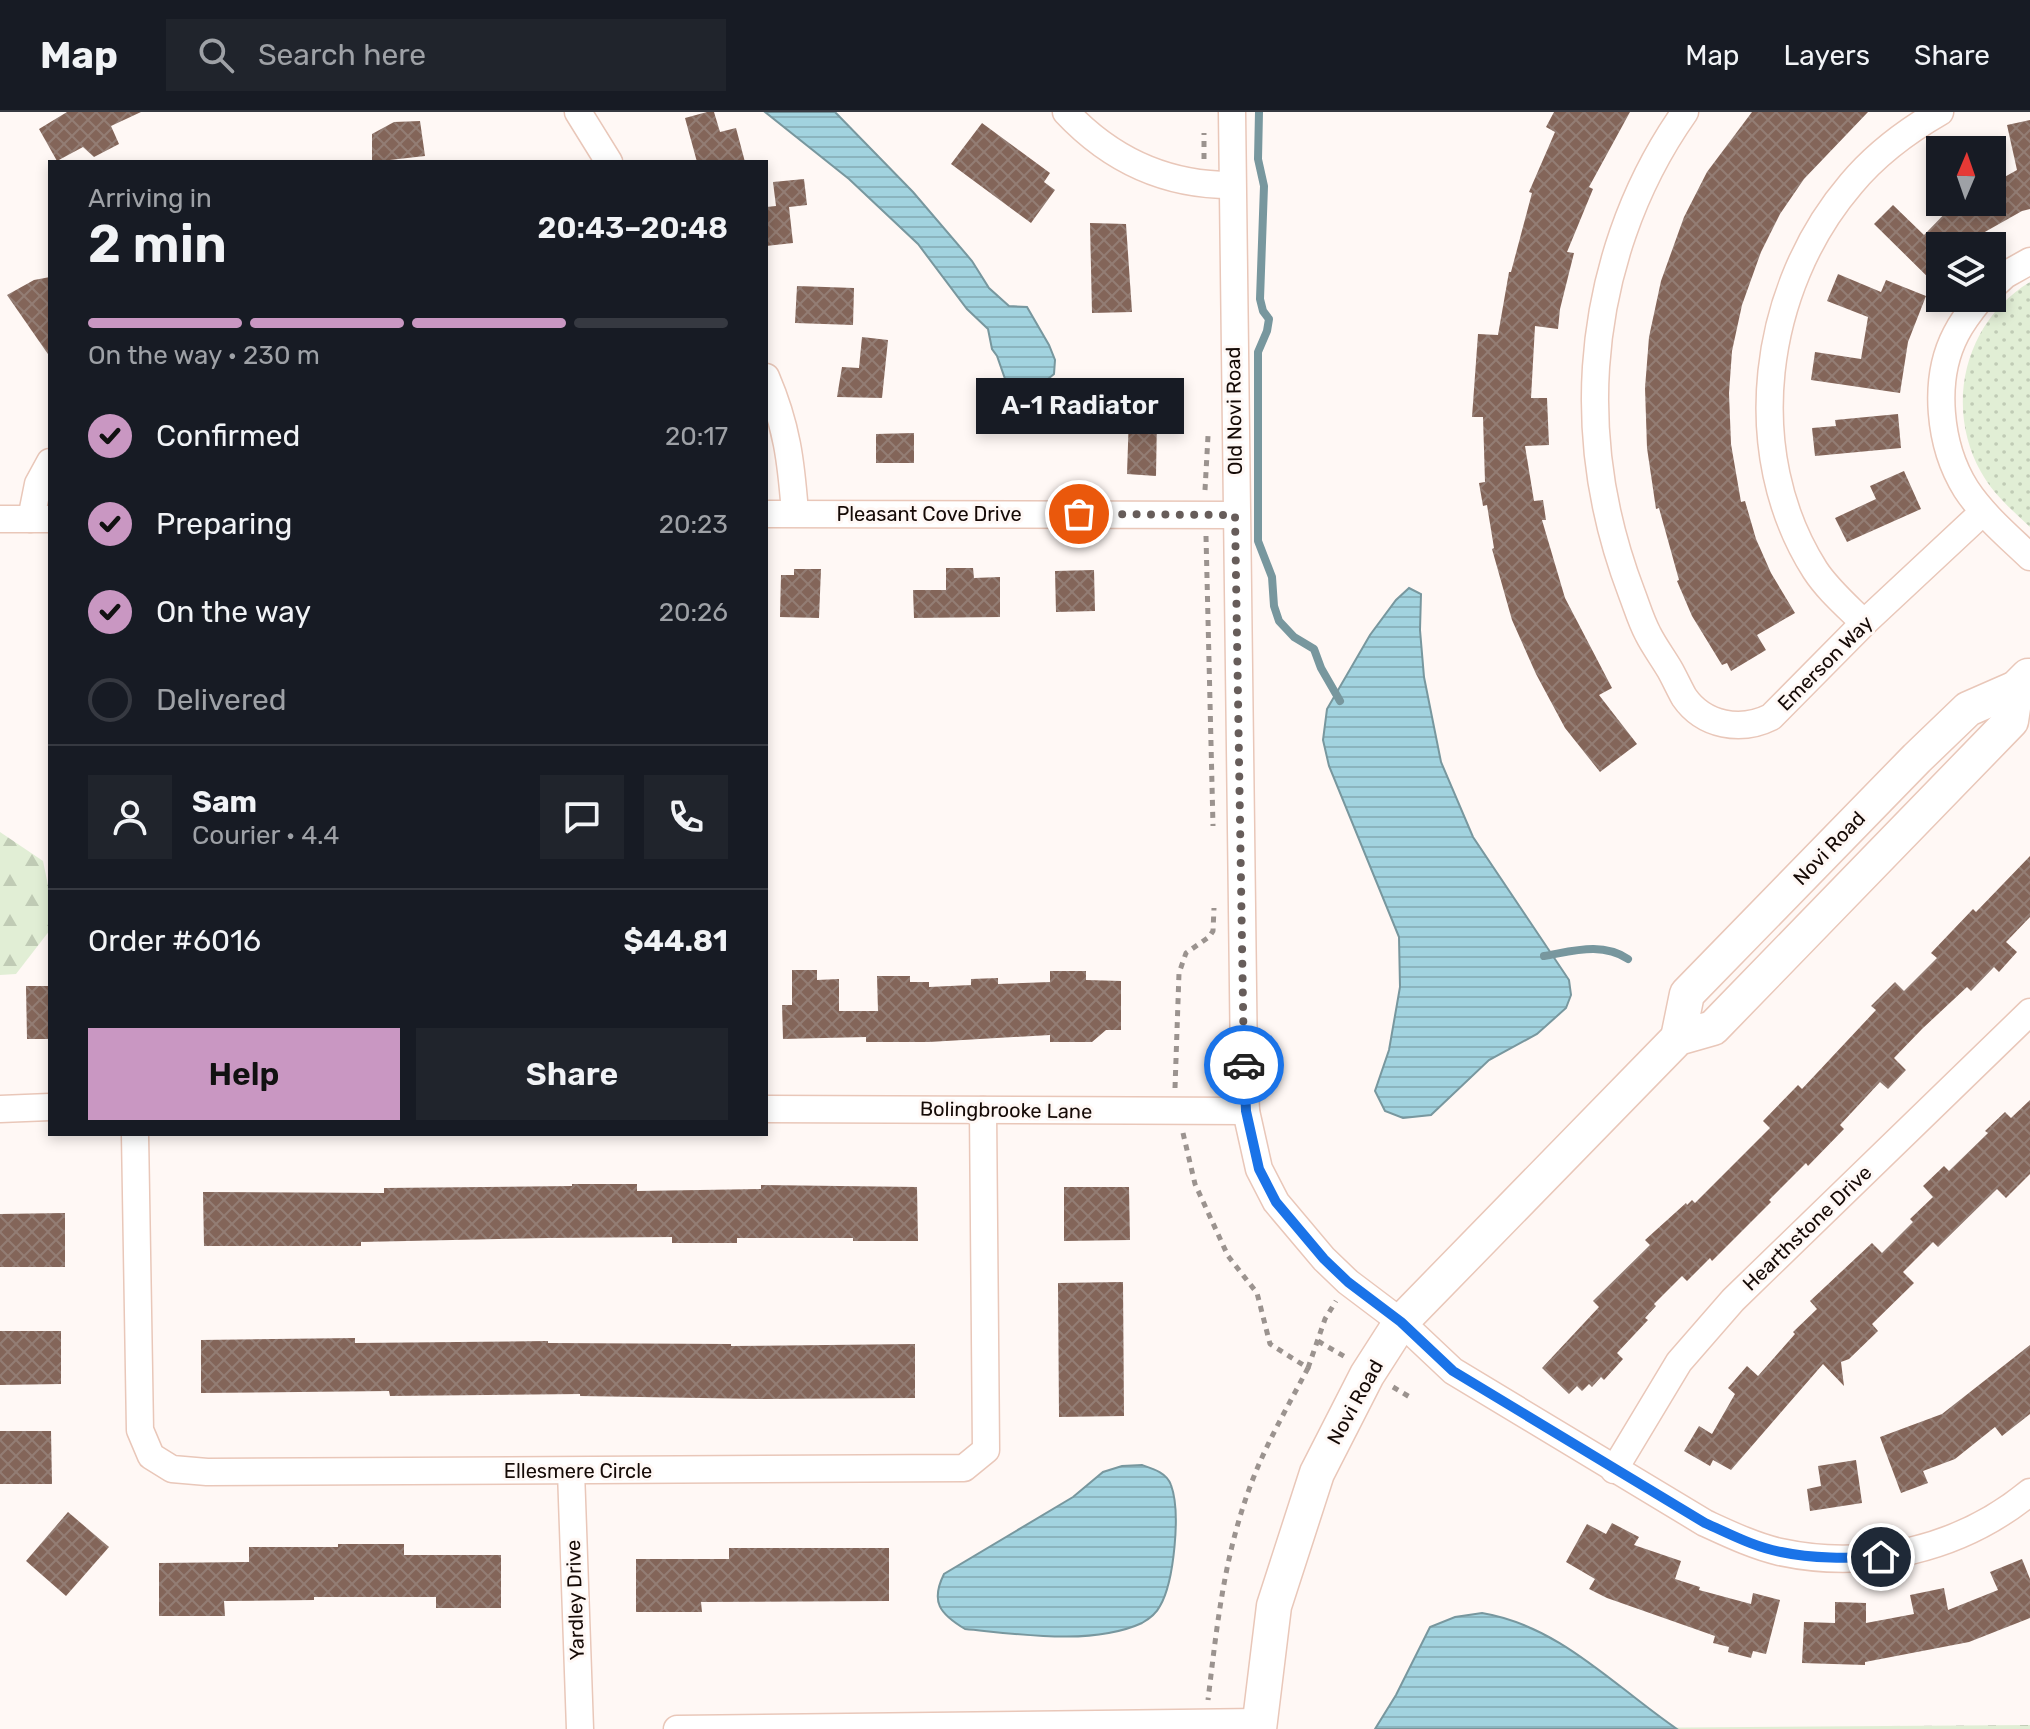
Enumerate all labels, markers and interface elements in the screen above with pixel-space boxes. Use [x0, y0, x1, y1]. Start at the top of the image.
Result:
search box [166, 19, 726, 91]
text: Map [40, 32, 118, 78]
icon: search [194, 33, 238, 77]
text: Search here [258, 37, 426, 73]
text: Map [1685, 39, 1740, 72]
text: Layers [1784, 39, 1870, 72]
text: Share [1914, 39, 1990, 72]
north arrow [1926, 136, 2006, 216]
map controls [1926, 136, 2006, 312]
text: Arriving in [88, 183, 212, 214]
text: 20:43–20:48 [537, 210, 728, 246]
text: 2 min [88, 213, 227, 275]
button: layers [1926, 232, 2006, 312]
text: On the way · 230 m [88, 340, 320, 371]
street label: Old Novi Road [1221, 347, 1247, 475]
callout: A-1 Radiator [975, 378, 1183, 434]
text: A-1 Radiator [1001, 390, 1159, 421]
icon: check [88, 414, 132, 458]
text: Confirmed [156, 418, 300, 454]
text: 20:17 [665, 421, 728, 452]
pin [1045, 480, 1113, 548]
icon: bag [1057, 492, 1101, 536]
icon: check [88, 502, 132, 546]
street label: Pleasant Cove Drive [836, 502, 1022, 526]
text: Preparing [156, 506, 292, 542]
text: 20:23 [659, 509, 728, 540]
icon: check [88, 590, 132, 634]
text: On the way [156, 594, 311, 630]
text: 20:26 [659, 597, 728, 628]
street label: Emerson Way [1772, 610, 1878, 716]
text: Delivered [156, 682, 287, 718]
button: person [88, 775, 172, 859]
button: chat [540, 775, 624, 859]
button: phone [644, 775, 728, 859]
text: Sam [192, 784, 257, 820]
street label: Novi Road [1788, 806, 1870, 890]
text: Courier · 4.4 [192, 820, 339, 851]
text: Order #6016 [88, 923, 261, 959]
text: $44.81 [624, 923, 728, 959]
courier [1204, 1025, 1284, 1105]
button: Help [88, 1028, 400, 1120]
button: Share [416, 1028, 728, 1120]
icon: car [1222, 1043, 1266, 1087]
street label: Bolingbrooke Lane [920, 1096, 1092, 1124]
street label: Hearthstone Drive [1738, 1160, 1876, 1296]
street label: Novi Road [1322, 1355, 1388, 1449]
street label: Ellesmere Circle [504, 1459, 652, 1483]
pin [1847, 1523, 1915, 1591]
icon: home [1859, 1535, 1903, 1579]
street label: Yardley Drive [561, 1539, 589, 1661]

